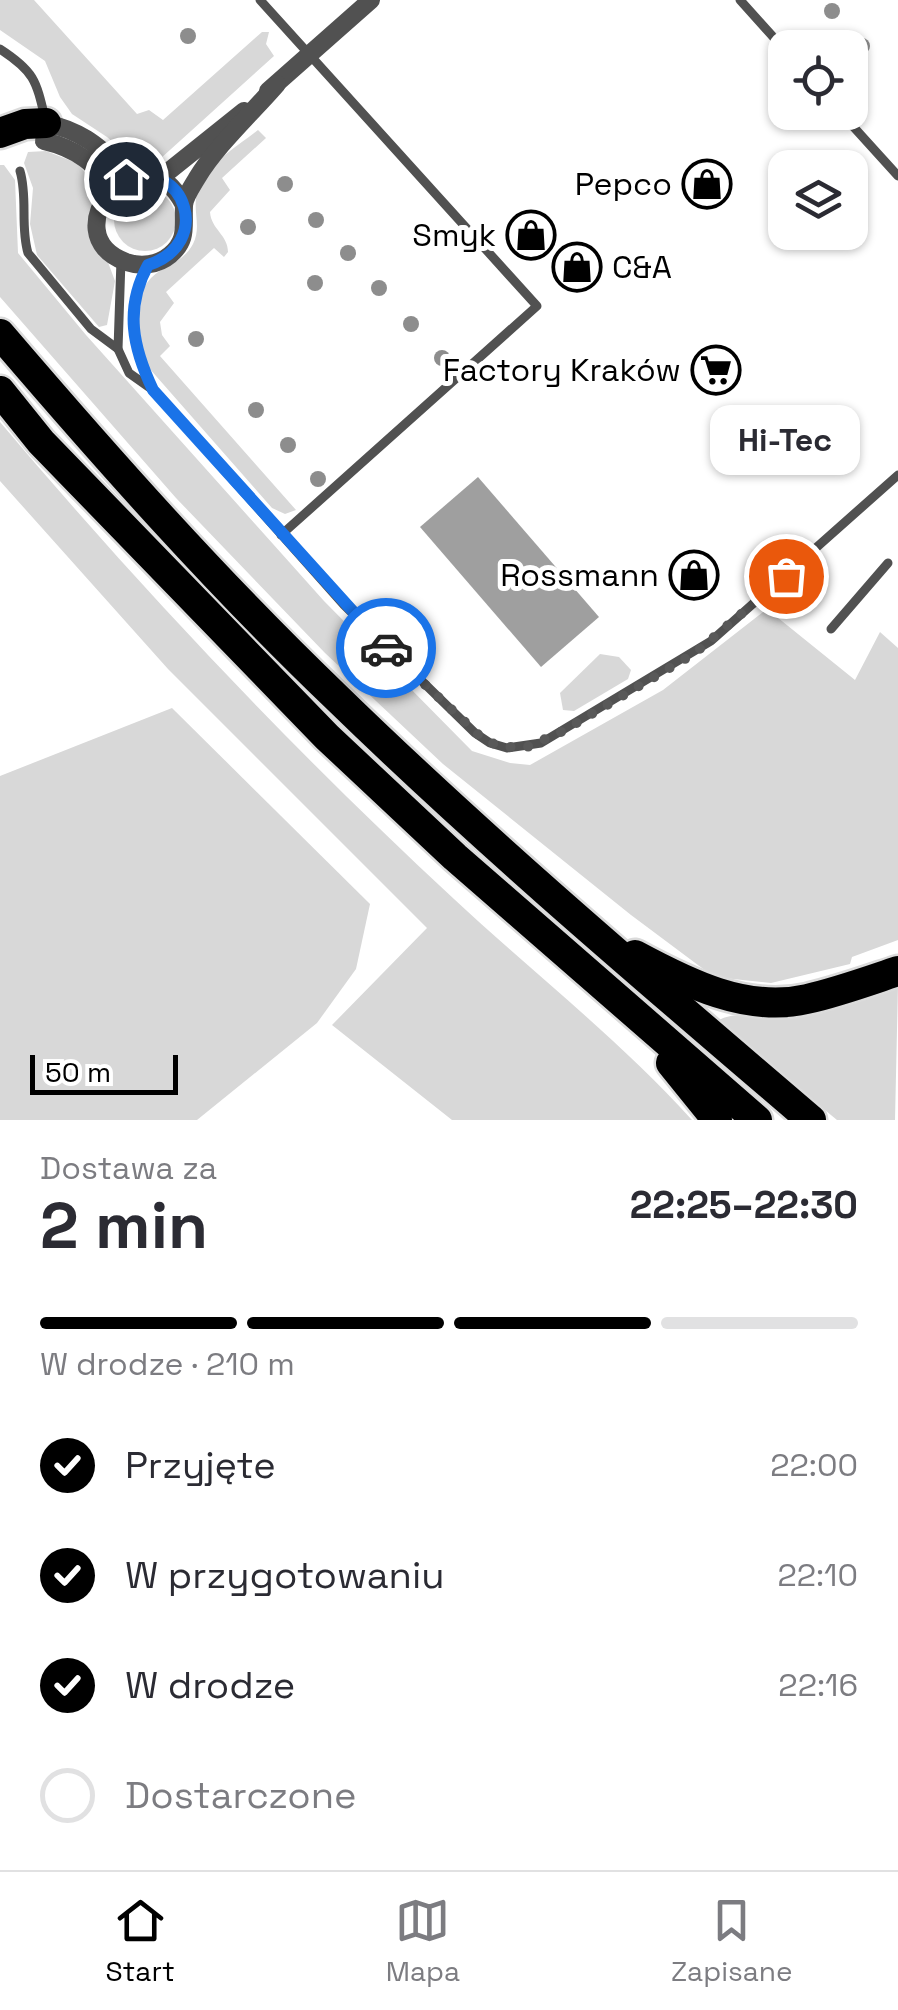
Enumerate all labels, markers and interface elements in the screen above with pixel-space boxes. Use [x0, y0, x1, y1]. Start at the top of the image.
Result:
map controls [768, 30, 868, 250]
button: locate [768, 30, 868, 130]
pin [84, 137, 169, 222]
button: layers [768, 150, 868, 250]
icon: home [99, 152, 154, 207]
shop icon: Pepco [681, 158, 733, 210]
place label: Pepco [575, 164, 672, 204]
shop icon: Smyk [505, 209, 557, 261]
place label: Smyk [412, 215, 496, 255]
shop icon: C&A [551, 241, 603, 293]
place label: C&A [612, 247, 672, 287]
supermarket icon: Factory Kraków [690, 344, 742, 396]
place label: Factory Kraków [443, 350, 681, 390]
callout: Hi-Tec [711, 406, 861, 476]
text: Hi-Tec [738, 420, 832, 460]
pin [744, 534, 829, 619]
shop icon: Rossmann [668, 549, 720, 601]
icon: bag [759, 549, 814, 604]
place label: Rossmann [500, 555, 659, 595]
courier [336, 598, 436, 698]
icon: car [359, 621, 414, 676]
scale bar [30, 1050, 178, 1094]
text: 50 m [45, 1054, 111, 1090]
text: Dostawa za [40, 1148, 217, 1188]
text: 22:25–22:30 [630, 1181, 858, 1229]
text: 2 min [40, 1184, 208, 1267]
text: W drodze · 210 m [40, 1344, 295, 1384]
icon: check [40, 1438, 95, 1493]
text: Przyjęte [125, 1441, 276, 1489]
text: 22:00 [770, 1445, 858, 1485]
icon: check [40, 1548, 95, 1603]
text: W przygotowaniu [125, 1551, 444, 1599]
text: 22:10 [777, 1555, 858, 1595]
icon: check [40, 1658, 95, 1713]
text: W drodze [125, 1661, 295, 1709]
text: 22:16 [778, 1665, 858, 1705]
text: Dostarczone [125, 1771, 357, 1819]
tab: Start [105, 1893, 175, 1989]
tab: Mapa [386, 1893, 460, 1989]
tab: Zapisane [671, 1893, 793, 1989]

